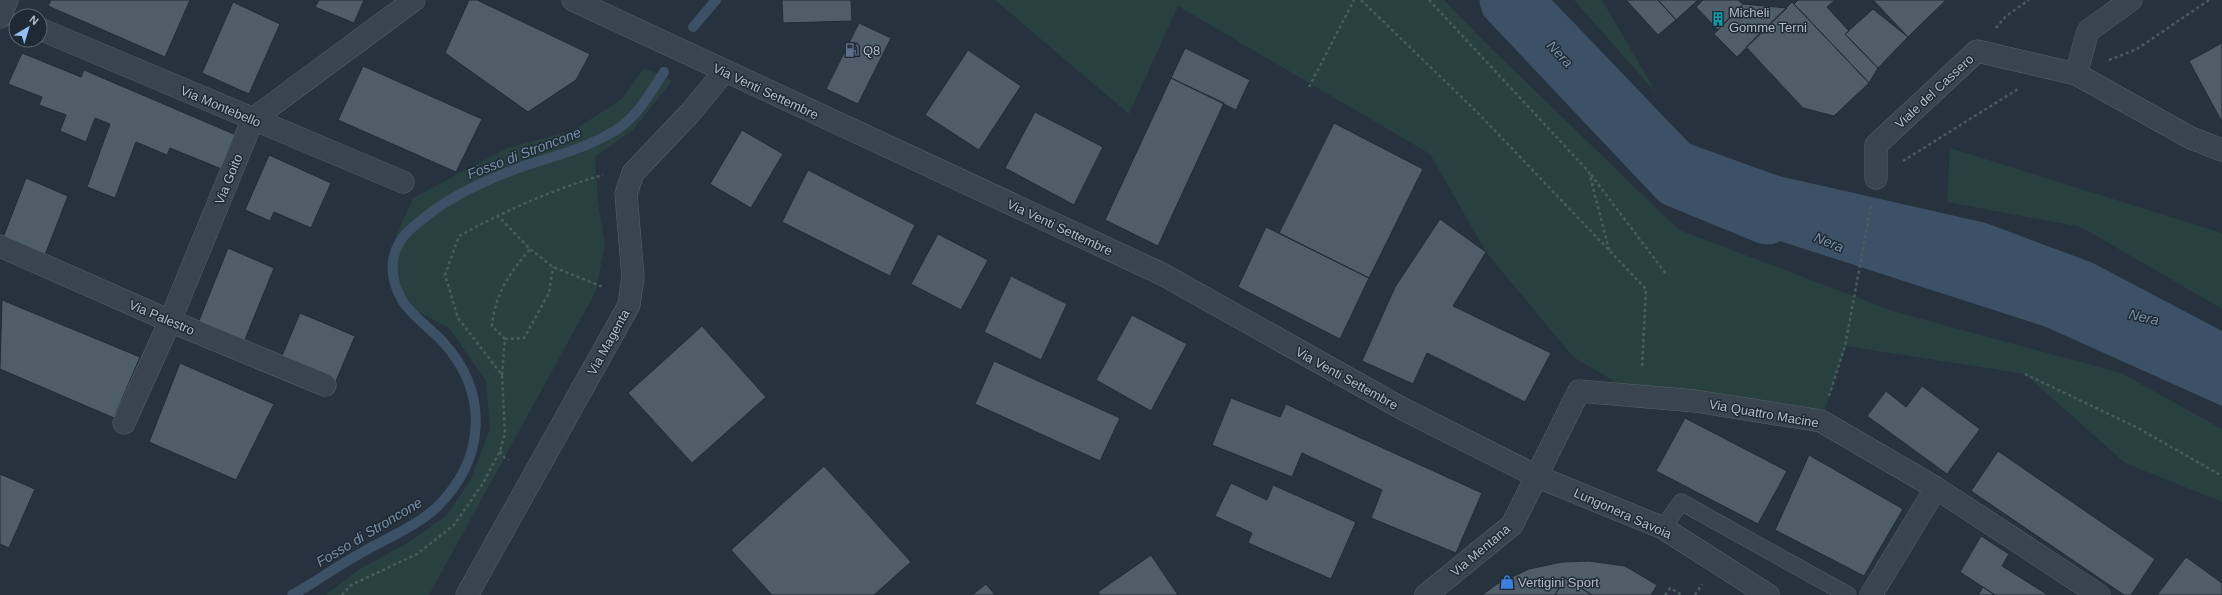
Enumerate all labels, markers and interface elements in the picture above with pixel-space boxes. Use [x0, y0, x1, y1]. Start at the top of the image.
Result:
place label: Micheli Gomme Terni [1729, 5, 1807, 35]
north arrow [8, 8, 48, 48]
building icon: Micheli Gomme Terni [1710, 11, 1726, 27]
text: N [27, 13, 41, 27]
water label: Nera [1544, 37, 1576, 71]
fuel station icon: Q8 [844, 42, 860, 58]
place label: Q8 [863, 43, 880, 58]
street label: Viale del Cassero [1892, 51, 1977, 132]
street label: Via Venti Settembre [711, 60, 821, 122]
street label: Via Montebello [178, 83, 263, 130]
water label: Fosso di Stroncone [465, 124, 583, 182]
street label: Via Goito [212, 152, 245, 207]
street label: Via Venti Settembre [1005, 196, 1115, 258]
water label: Nera [1812, 229, 1846, 255]
street label: Via Palestro [127, 297, 197, 338]
street label: Via Magenta [584, 306, 633, 378]
water label: Nera [2127, 306, 2161, 328]
street label: Via Venti Settembre [1293, 344, 1401, 413]
street label: Via Quattro Macine [1708, 396, 1820, 431]
street label: Lungonera Savoia [1572, 485, 1675, 542]
water label: Fosso di Stroncone [313, 494, 425, 570]
street label: Via Mentana [1448, 521, 1514, 580]
shop icon: Vertigini Sport [1499, 574, 1515, 590]
place label: Vertigini Sport [1518, 575, 1599, 590]

